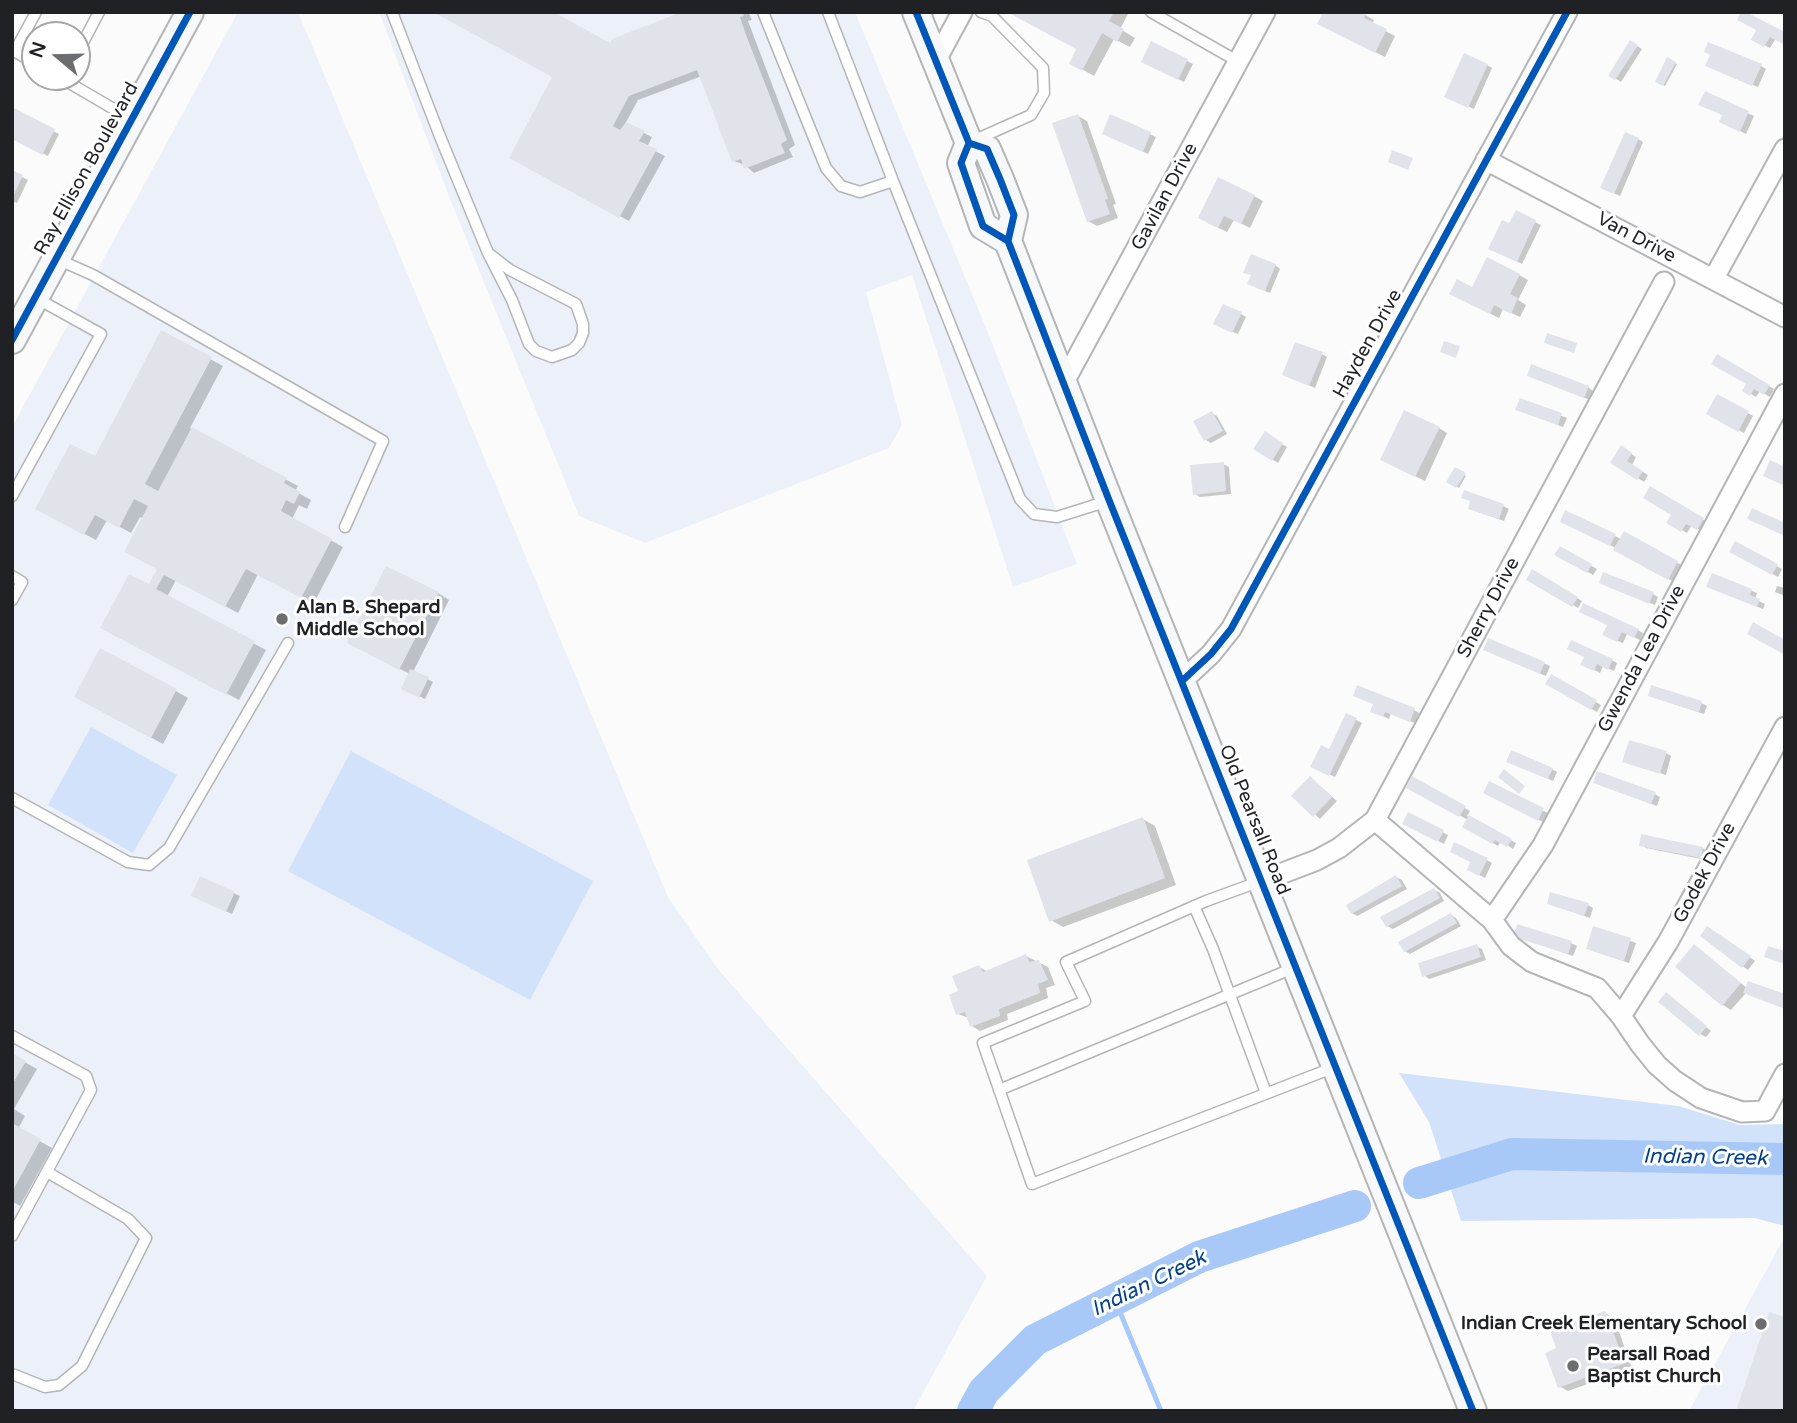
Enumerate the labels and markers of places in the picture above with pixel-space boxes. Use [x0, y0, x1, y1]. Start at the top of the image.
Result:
place label: Alan B. Shepard Middle School [296, 597, 440, 641]
marker: Alan B. Shepard Middle School [274, 611, 290, 627]
place label: Indian Creek Elementary School [1461, 1313, 1747, 1335]
marker: Indian Creek Elementary School [1753, 1316, 1769, 1332]
place label: Pearsall Road Baptist Church [1587, 1344, 1721, 1388]
marker: Pearsall Road Baptist Church [1565, 1358, 1581, 1374]

